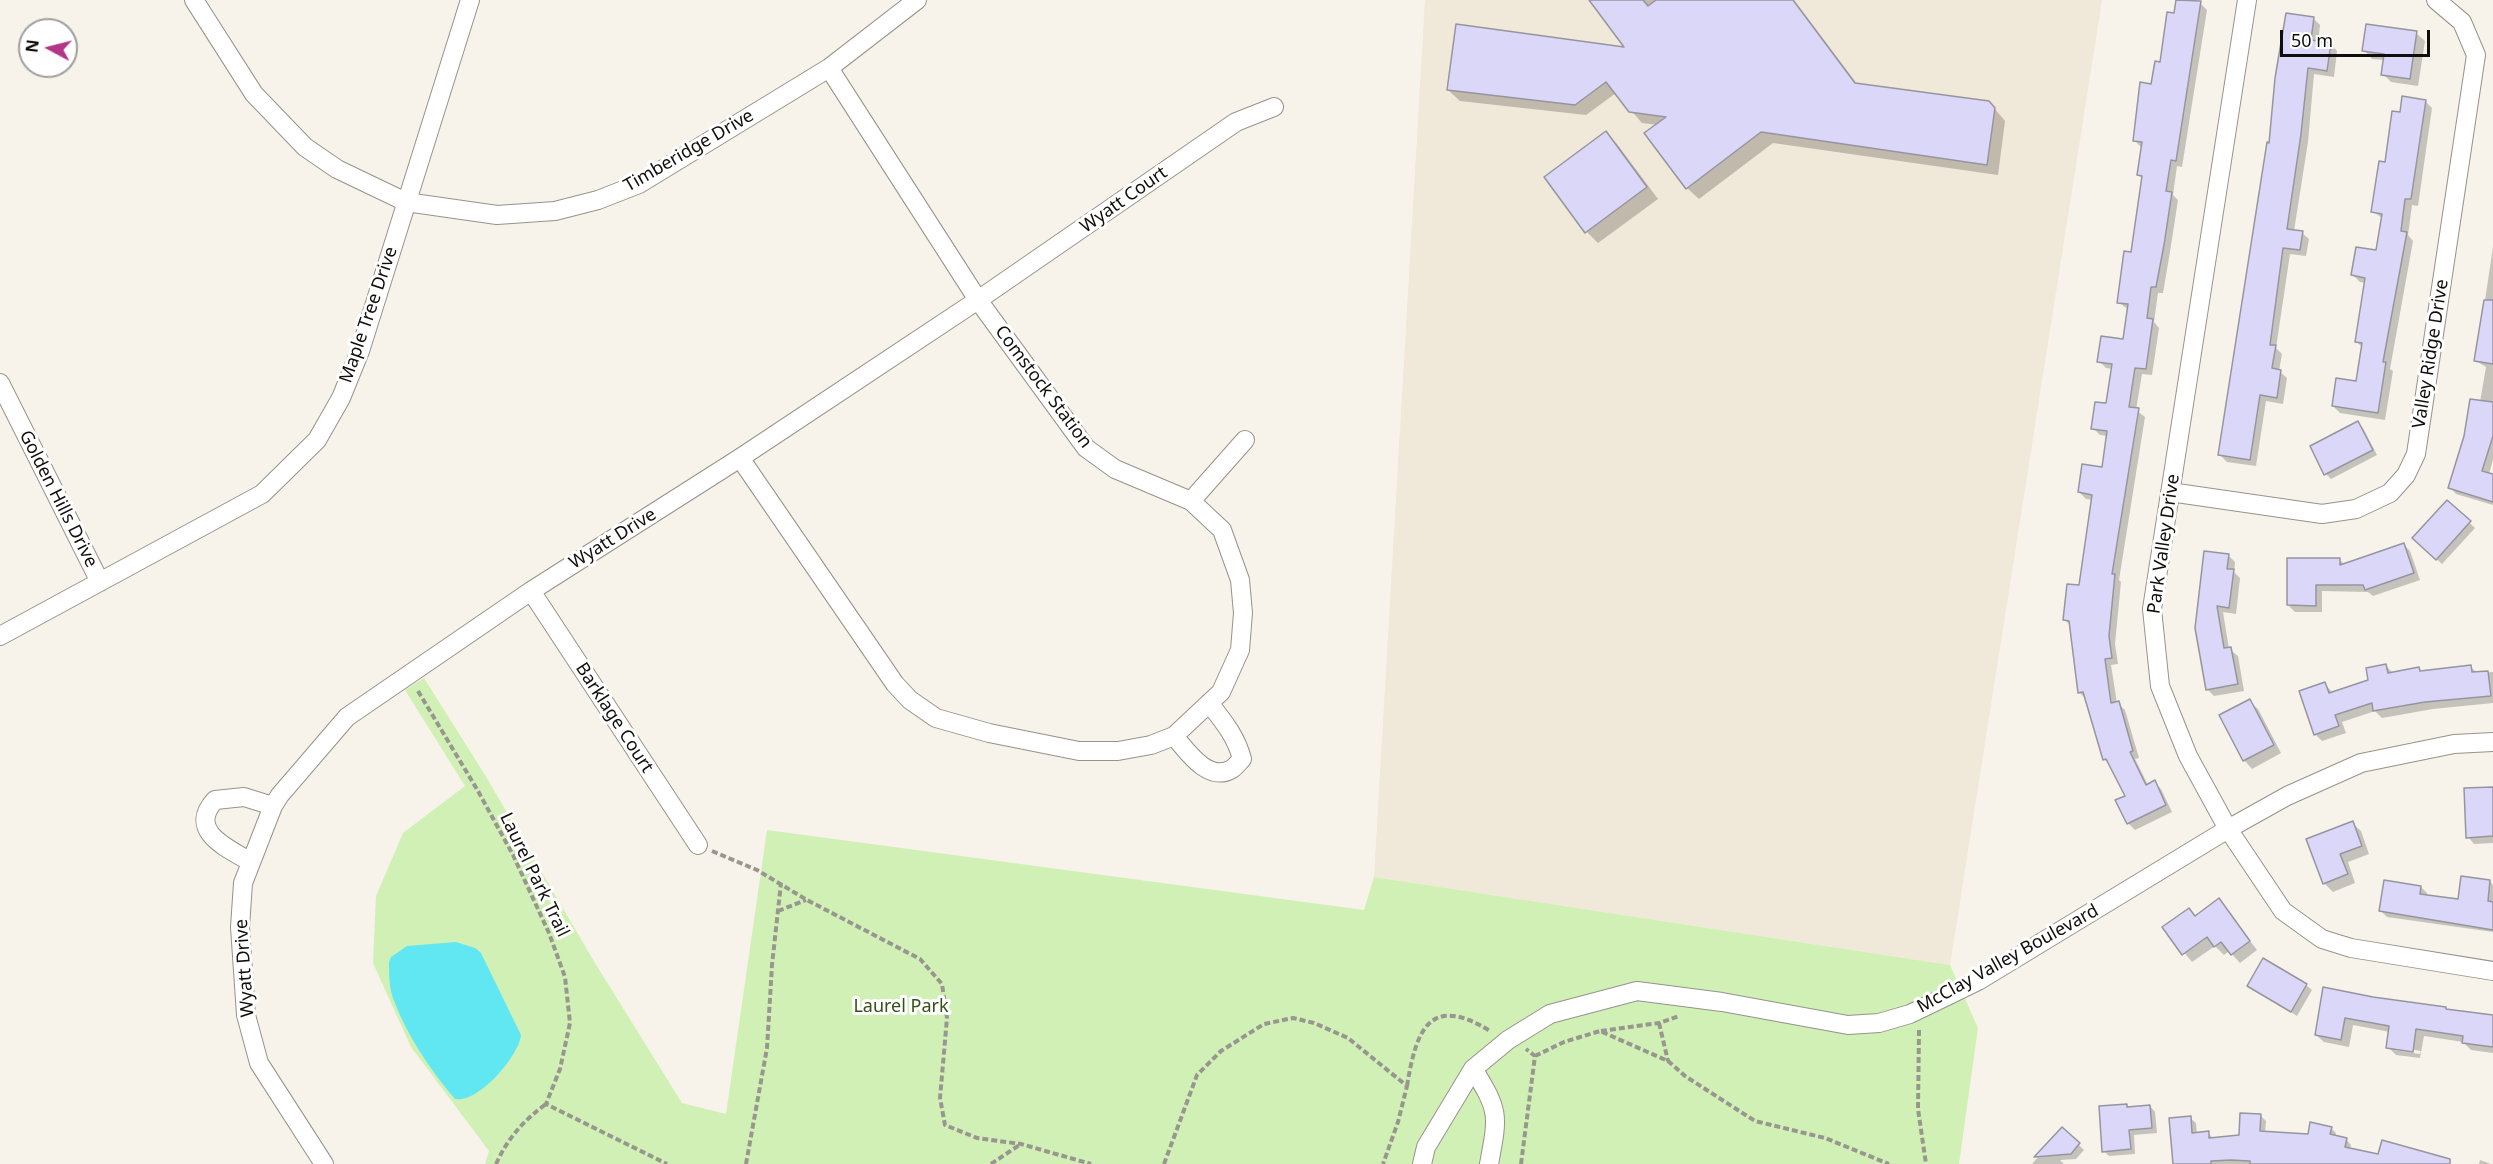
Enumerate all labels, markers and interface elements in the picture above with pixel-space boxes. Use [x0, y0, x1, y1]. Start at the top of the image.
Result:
north arrow [18, 18, 78, 78]
scale bar [2283, 18, 2433, 56]
text: 50 m [2291, 28, 2333, 52]
text: N [20, 38, 44, 54]
street label: Timberidge Drive [620, 105, 758, 197]
street label: Wyatt Court [1076, 162, 1172, 238]
street label: Maple Tree Drive [336, 244, 402, 386]
street label: Valley Ridge Drive [2409, 278, 2453, 430]
street label: Comstock Station [990, 322, 1096, 452]
street label: Golden Hills Drive [14, 427, 102, 571]
street label: Park Valley Drive [2144, 473, 2184, 615]
street label: Wyatt Drive [566, 504, 660, 574]
street label: Barklage Court [570, 659, 658, 777]
street label: Laurel Park Trail [495, 809, 573, 941]
street label: McClay Valley Boulevard [1914, 900, 2102, 1018]
street label: Wyatt Drive [231, 918, 259, 1018]
park label: Laurel Park [853, 996, 949, 1018]

